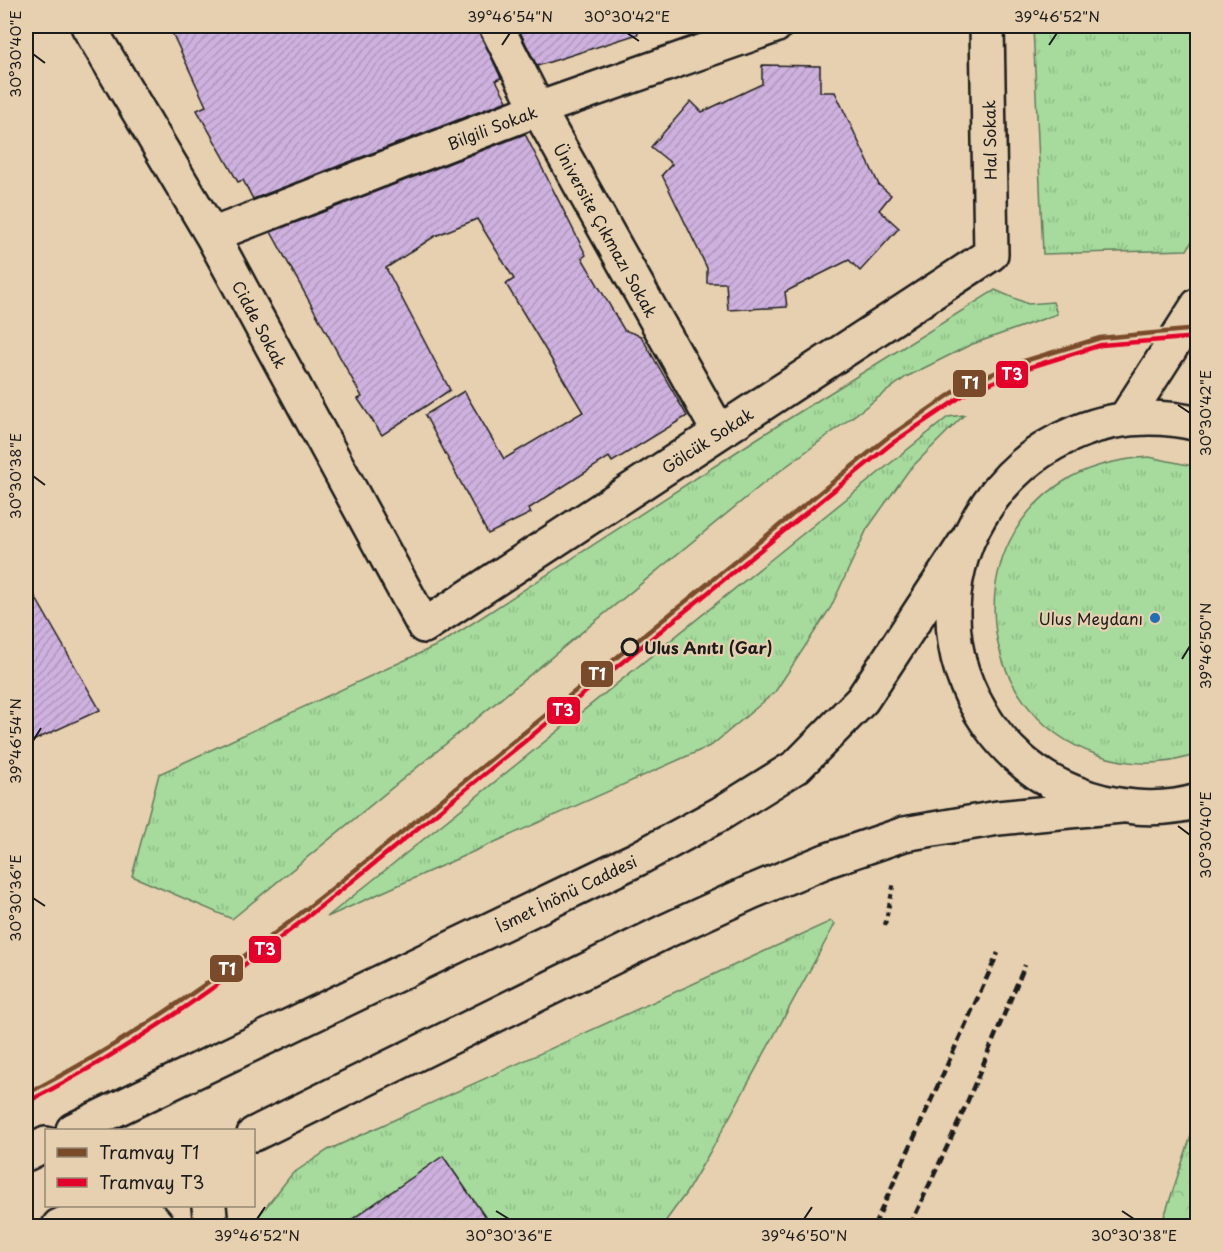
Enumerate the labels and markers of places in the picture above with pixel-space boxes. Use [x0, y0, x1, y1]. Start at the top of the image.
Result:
place label: Ulus Meydanı [1038, 606, 1143, 630]
marker: Ulus Meydanı [1148, 611, 1162, 625]
place label: Ulus Anıtı (Gar) [644, 635, 773, 659]
marker: Ulus Anıtı (Gar) [621, 638, 639, 656]

